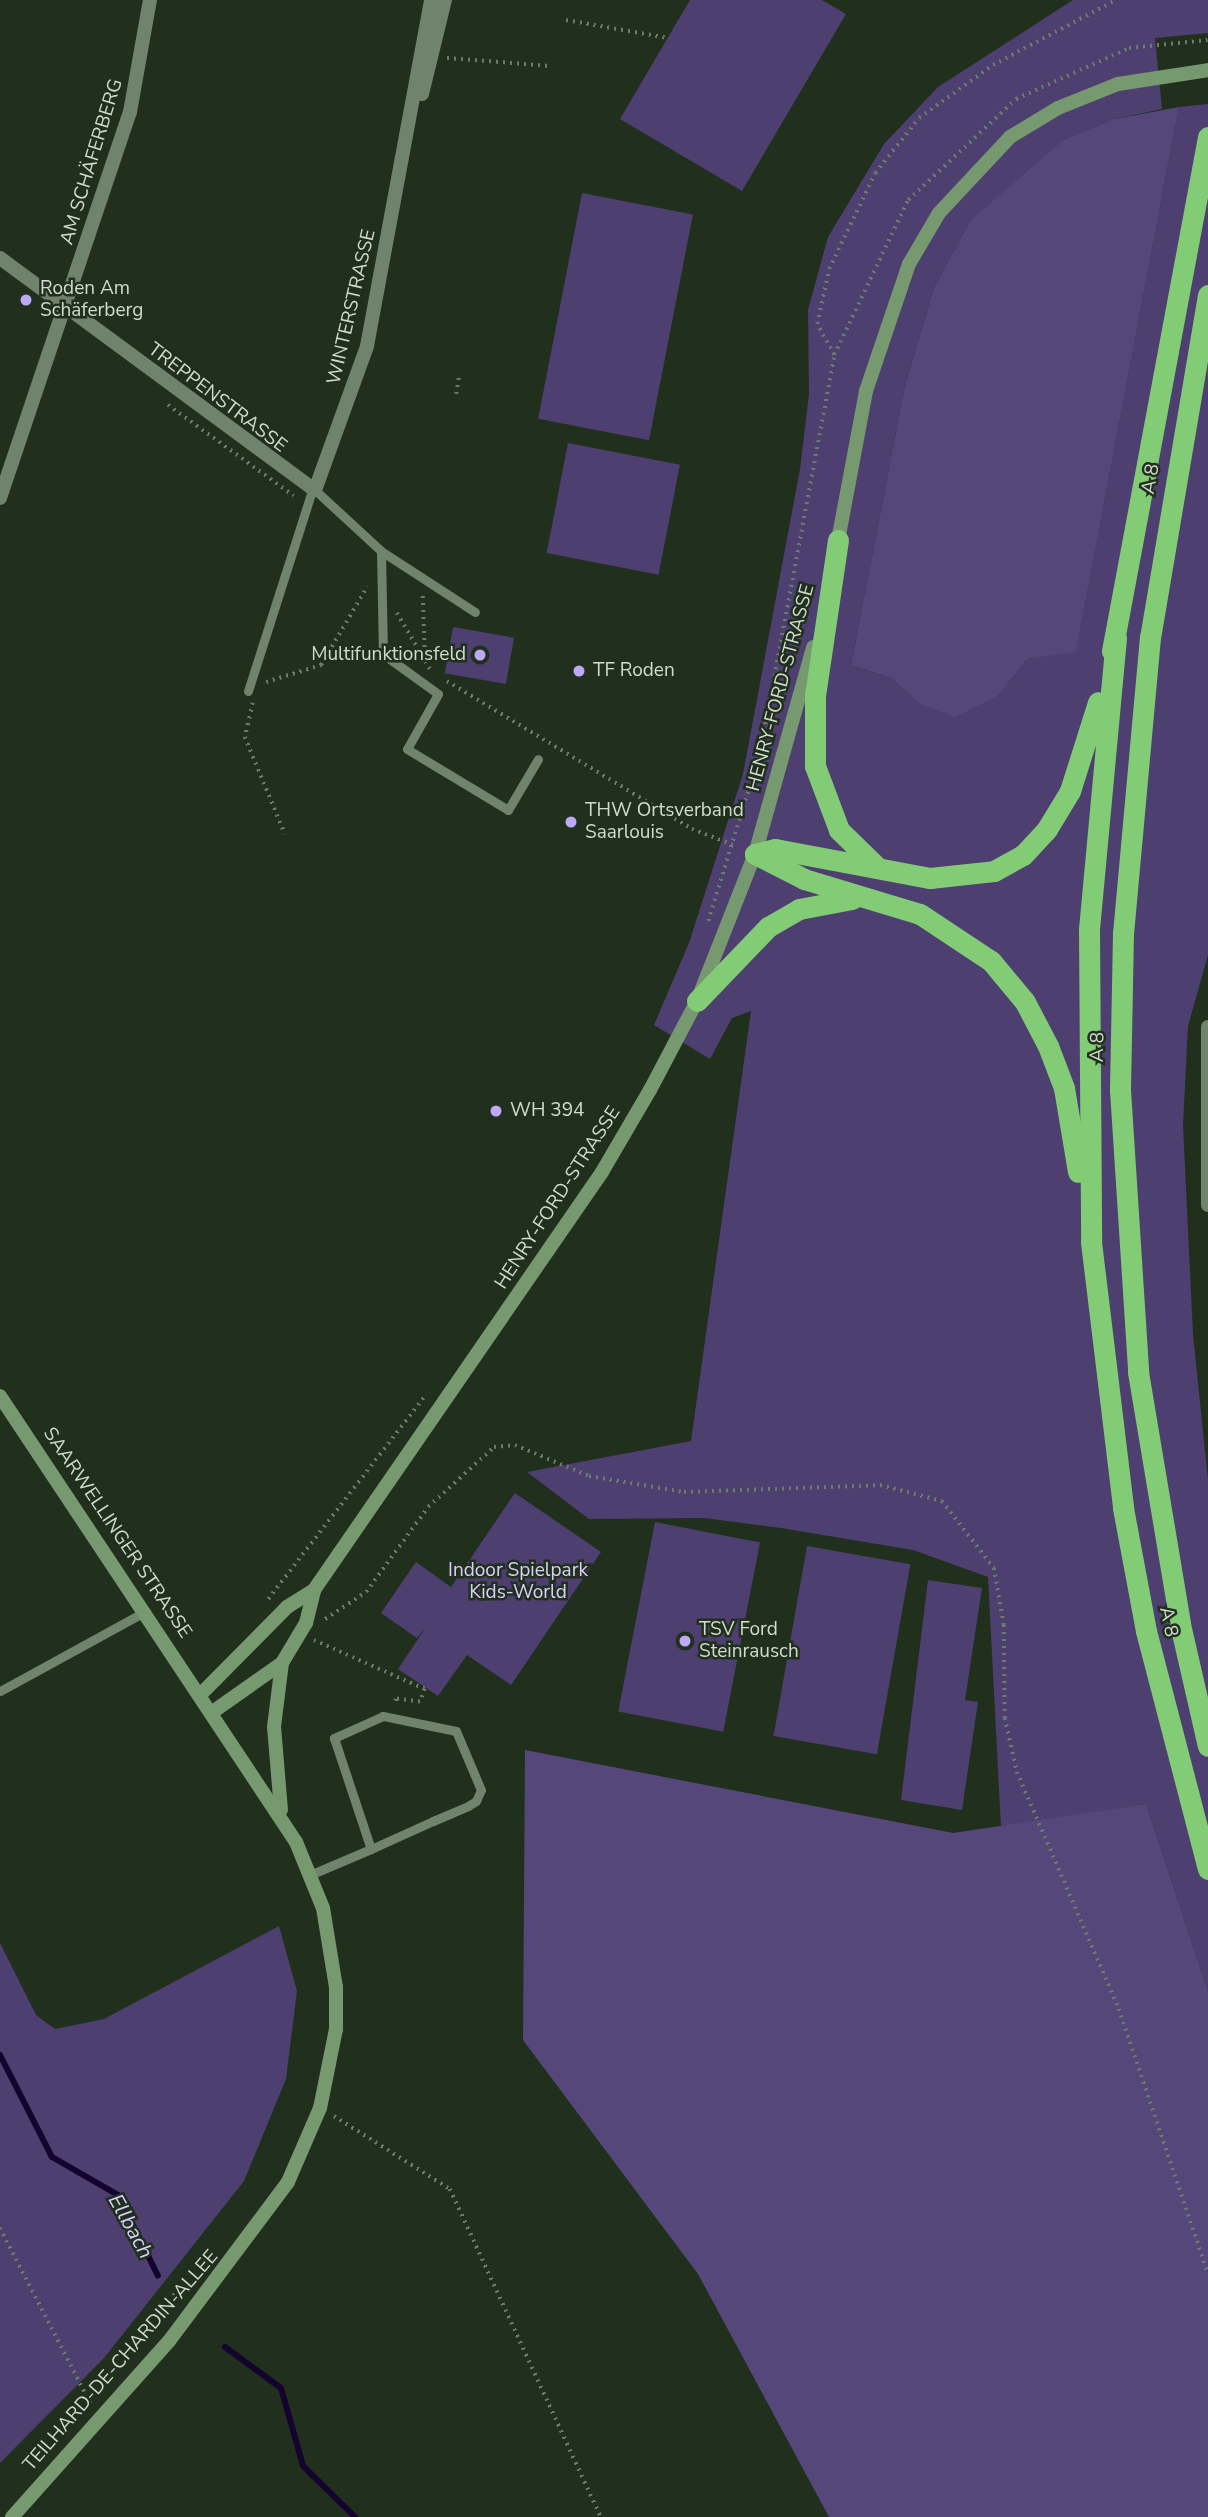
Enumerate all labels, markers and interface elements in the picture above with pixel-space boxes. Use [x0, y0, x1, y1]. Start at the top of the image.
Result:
street label: AM SCHÄFERBERG [56, 76, 128, 248]
street label: WINTERSTRASSE [323, 227, 381, 387]
place label: Roden Am Schäferberg [40, 278, 143, 322]
marker: Roden Am Schäferberg [18, 292, 34, 308]
street label: TREPPENSTRASSE [143, 338, 291, 458]
street label: A 8 [1137, 462, 1165, 496]
street label: HENRY-FORD-STRASSE [742, 582, 820, 794]
place label: Multifunktionsfeld [311, 644, 466, 666]
marker: Multifunktionsfeld [472, 647, 488, 663]
place label: TF Roden [593, 660, 675, 682]
marker: TF Roden [571, 663, 587, 679]
place label: THW Ortsverband Saarlouis [585, 800, 744, 844]
marker: THW Ortsverband Saarlouis [563, 814, 579, 830]
street label: A 8 [1086, 1032, 1110, 1062]
place label: WH 394 [510, 1100, 584, 1122]
street label: HENRY-FORD-STRASSE [490, 1102, 626, 1294]
marker: WH 394 [488, 1103, 504, 1119]
street label: SAARWELLINGER STRASSE [38, 1423, 196, 1643]
park label: Indoor Spielpark Kids-World [448, 1560, 588, 1604]
street label: A 8 [1154, 1605, 1182, 1639]
place label: TSV Ford Steinrausch [699, 1619, 799, 1663]
marker: TSV Ford Steinrausch [677, 1633, 693, 1649]
water label: Ellbach [103, 2189, 159, 2263]
street label: TEILHARD-DE-CHARDIN-ALLEE [19, 2246, 223, 2476]

